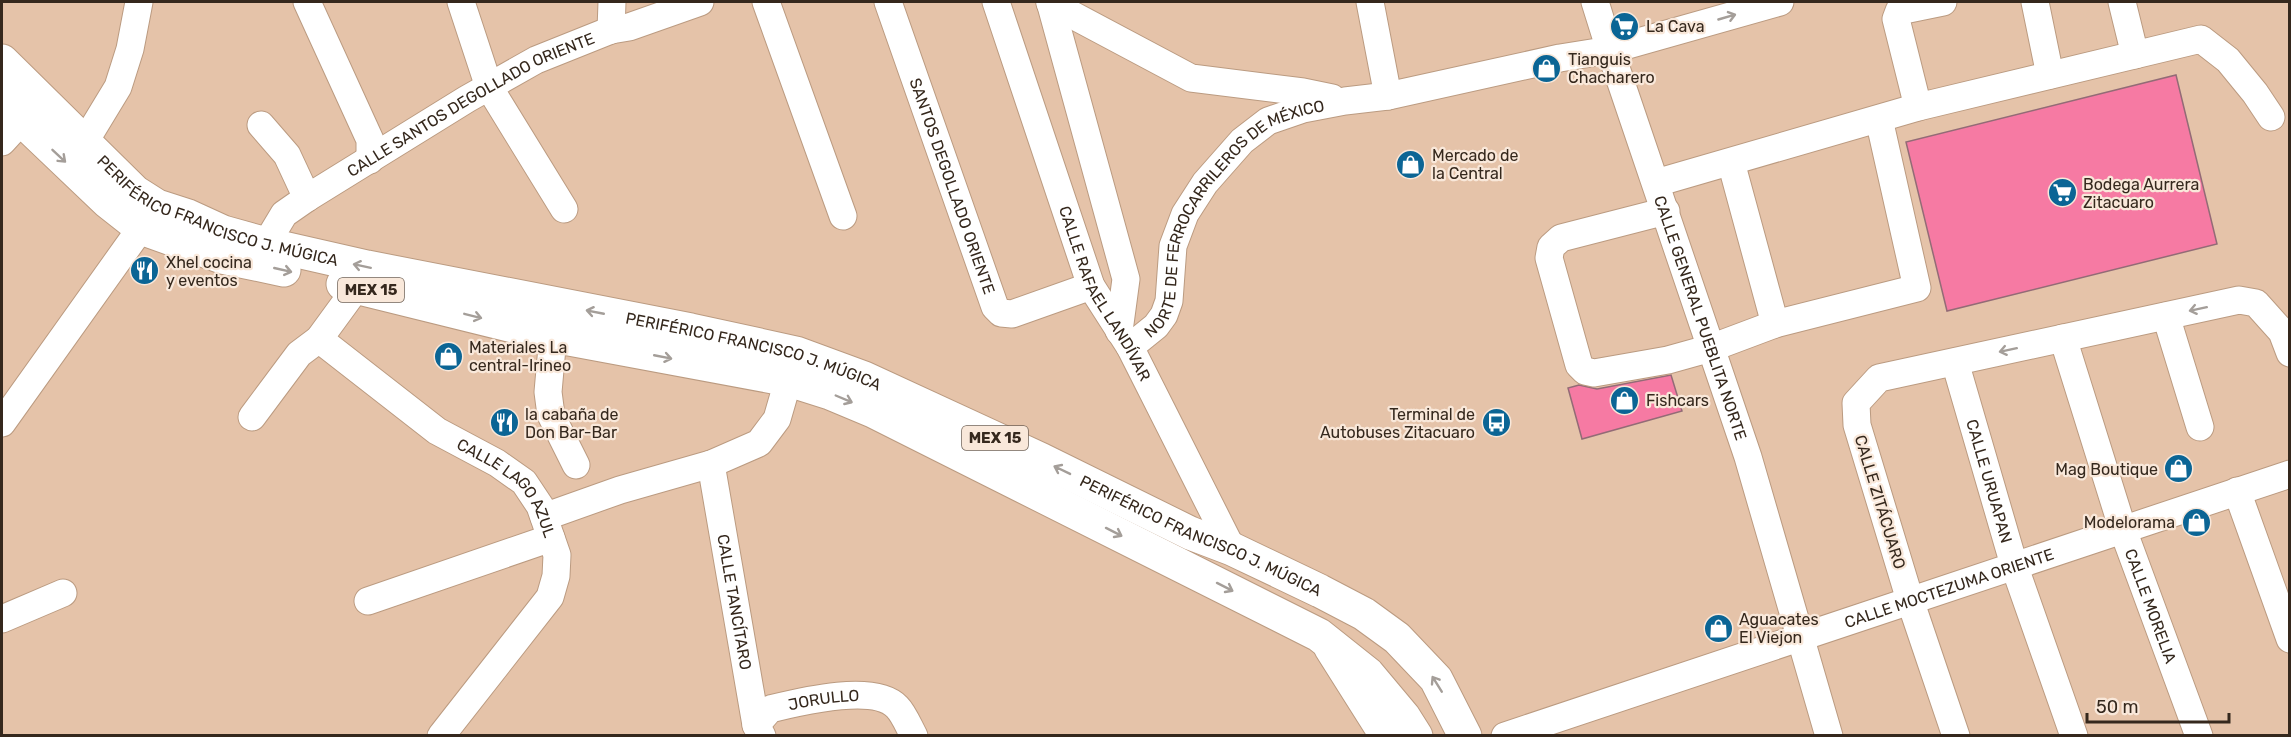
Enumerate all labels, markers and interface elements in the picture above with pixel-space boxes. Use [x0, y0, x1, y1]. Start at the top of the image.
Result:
supermarket icon: La Cava [1609, 10, 1641, 42]
one-way arrow [1717, 11, 1736, 22]
place label: La Cava [1646, 17, 1704, 36]
street label: CALLE SANTOS DEGOLLADO ORIENTE [343, 28, 597, 181]
place label: Tianguis Chacharero [1568, 50, 1655, 87]
shop icon: Tianguis Chacharero [1531, 52, 1563, 84]
street label: SANTOS DEGOLLADO ORIENTE [906, 75, 999, 297]
street label: NORTE DE FERROCARRILEROS DE MÉXICO [1140, 96, 1326, 341]
place label: Mercado de la Central [1432, 146, 1518, 183]
shop icon: Mercado de la Central [1395, 148, 1427, 180]
one-way arrow [52, 149, 67, 163]
street label: PERIFÉRICO FRANCISCO J. MÚGICA [93, 151, 340, 270]
place label: Bodega Aurrera Zitacuaro [2083, 175, 2199, 212]
supermarket icon: Bodega Aurrera Zitacuaro [2046, 177, 2078, 209]
street label: CALLE GENERAL PUEBLITA NORTE [1651, 193, 1751, 443]
street label: CALLE RAFAEL LANDÍVAR [1055, 203, 1155, 384]
place label: Xhel cocina y eventos [166, 253, 252, 290]
restaurant icon: Xhel cocina y eventos [129, 255, 161, 287]
one-way arrow [353, 259, 372, 271]
one-way arrow [274, 265, 293, 277]
road number: MEX 15 [338, 278, 404, 302]
one-way arrow [2189, 304, 2209, 315]
one-way arrow [586, 306, 605, 317]
street label: PERIFÉRICO FRANCISCO J. MÚGICA [624, 308, 885, 394]
one-way arrow [463, 311, 482, 322]
place label: Materiales La central-Irineo [469, 338, 571, 375]
shop icon: Materiales La central-Irineo [432, 340, 464, 372]
one-way arrow [1999, 345, 2018, 356]
one-way arrow [653, 352, 673, 363]
shop icon: Fishcars [1609, 384, 1641, 416]
place label: Fishcars [1646, 391, 1709, 410]
one-way arrow [835, 394, 853, 405]
place label: la cabaña de Don Bar-Bar [525, 405, 619, 442]
place label: Terminal de Autobuses Zitacuaro [1320, 405, 1475, 442]
restaurant icon: la cabaña de Don Bar-Bar [488, 407, 520, 439]
bus stop icon: Terminal de Autobuses Zitacuaro [1480, 407, 1512, 439]
street label: CALLE URUAPAN [1963, 417, 2017, 545]
road number: MEX 15 [962, 426, 1028, 450]
street label: CALLE ZITÁCUARO [1851, 433, 1909, 571]
street label: CALLE LAGO AZUL [454, 434, 560, 540]
shop icon: Mag Boutique [2163, 453, 2195, 485]
place label: Mag Boutique [2055, 460, 2158, 479]
one-way arrow [1054, 463, 1072, 475]
street label: PERIFÉRICO FRANCISCO J. MÚGICA [1077, 471, 1325, 600]
shop icon: Modelorama [2180, 506, 2212, 538]
place label: Modelorama [2084, 513, 2175, 532]
one-way arrow [1104, 526, 1122, 538]
street label: CALLE TANCÍTARO [714, 533, 756, 671]
street label: CALLE MOCTEZUMA ORIENTE [1842, 544, 2056, 632]
street label: CALLE MORELIA [2121, 546, 2181, 666]
one-way arrow [1216, 582, 1234, 594]
place label: Aguacates El Viejon [1739, 610, 1819, 647]
shop icon: Aguacates El Viejon [1702, 612, 1734, 644]
one-way arrow [1431, 676, 1443, 693]
street label: JORULLO [786, 686, 859, 714]
scale bar [2087, 686, 2230, 724]
text: 50 m [2096, 696, 2139, 718]

